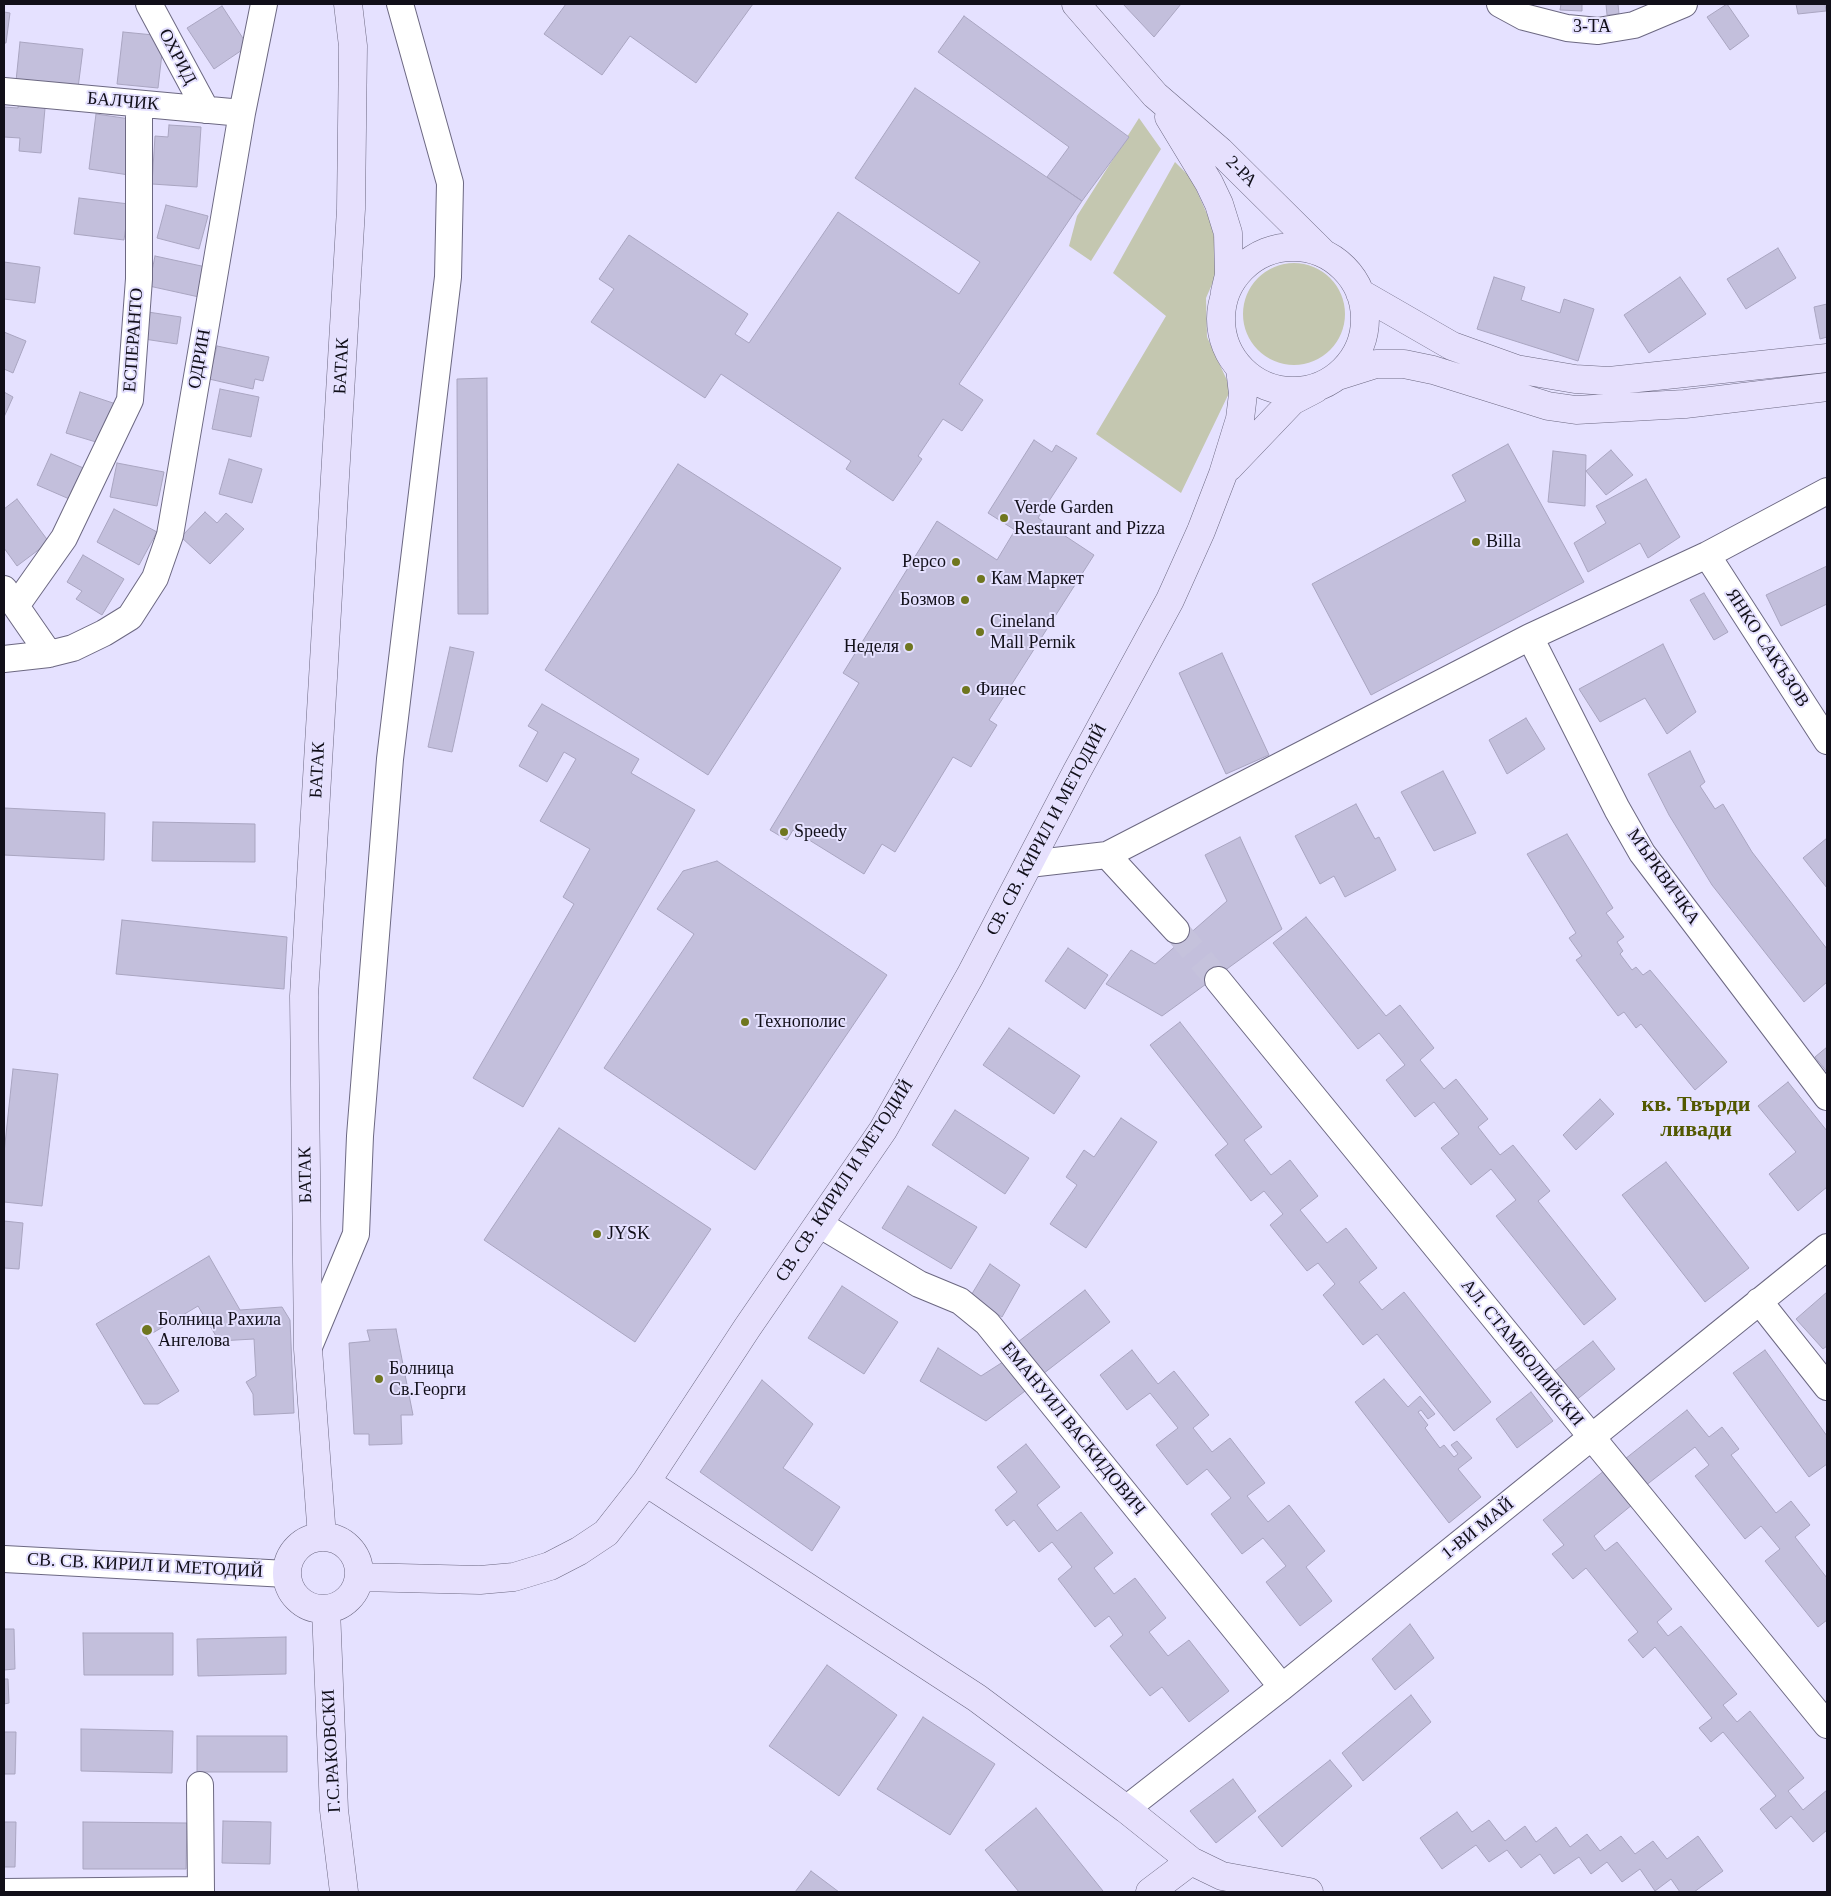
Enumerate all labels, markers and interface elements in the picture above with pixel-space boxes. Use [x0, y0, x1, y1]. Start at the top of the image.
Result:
street label: 3-ТА [1573, 16, 1611, 38]
street label: ОХРИД [153, 25, 201, 89]
street label: БАЛЧИК [86, 88, 160, 116]
street label: 2-РА [1221, 152, 1261, 192]
street label: ЕСПЕРАНТО [120, 287, 148, 393]
street label: ОДРИН [184, 327, 216, 391]
street label: БАТАК [330, 337, 354, 395]
place label: Verde Garden Restaurant and Pizza [1014, 497, 1165, 540]
marker: Verde Garden Restaurant and Pizza [998, 512, 1010, 524]
place label: Billa [1486, 531, 1521, 553]
marker: Billa [1470, 536, 1482, 548]
place label: Pepco [902, 551, 946, 573]
marker: Pepco [950, 556, 962, 568]
place label: Кам Маркет [991, 568, 1084, 590]
marker: Кам Маркет [975, 573, 987, 585]
street label: ЯНКО САКЪЗОВ [1721, 585, 1813, 711]
place label: Бозмов [900, 589, 955, 611]
marker: Бозмов [959, 594, 971, 606]
place label: Cineland Mall Pernik [990, 611, 1075, 654]
marker: Cineland Mall Pernik [974, 626, 986, 638]
place label: Неделя [844, 636, 899, 658]
marker: Неделя [903, 641, 915, 653]
place label: Финес [976, 679, 1026, 701]
marker: Финес [960, 684, 972, 696]
street label: СВ. СВ. КИРИЛ И МЕТОДИЙ [982, 721, 1112, 939]
street label: БАТАК [306, 741, 330, 799]
place label: Speedy [794, 821, 847, 843]
street label: МЪРКВИЧКА [1622, 825, 1704, 929]
marker: Speedy [778, 826, 790, 838]
place label: Технополис [755, 1011, 846, 1033]
marker: Технополис [739, 1016, 751, 1028]
street label: СВ. СВ. КИРИЛ И МЕТОДИЙ [772, 1076, 918, 1286]
district label: кв. Твърди ливади [1641, 1092, 1751, 1144]
street label: БАТАК [295, 1147, 317, 1203]
place label: JYSK [607, 1223, 650, 1245]
marker: JYSK [591, 1228, 603, 1240]
street label: АЛ. СТАМБОЛИЙСКИ [1456, 1275, 1588, 1431]
place label: Болница Рахила Ангелова [158, 1309, 281, 1352]
marker: Болница Рахила Ангелова [140, 1323, 154, 1337]
street label: ЕМАНУИЛ ВАСКИДОВИЧ [996, 1338, 1150, 1520]
place label: Болница Св.Георги [389, 1358, 466, 1400]
marker: Болница Св.Георги [373, 1373, 385, 1385]
street label: 1-ВИ МАЙ [1438, 1493, 1518, 1565]
street label: СВ. СВ. КИРИЛ И МЕТОДИЙ [26, 1549, 264, 1583]
street label: Г.С.РАКОВСКИ [318, 1689, 346, 1813]

